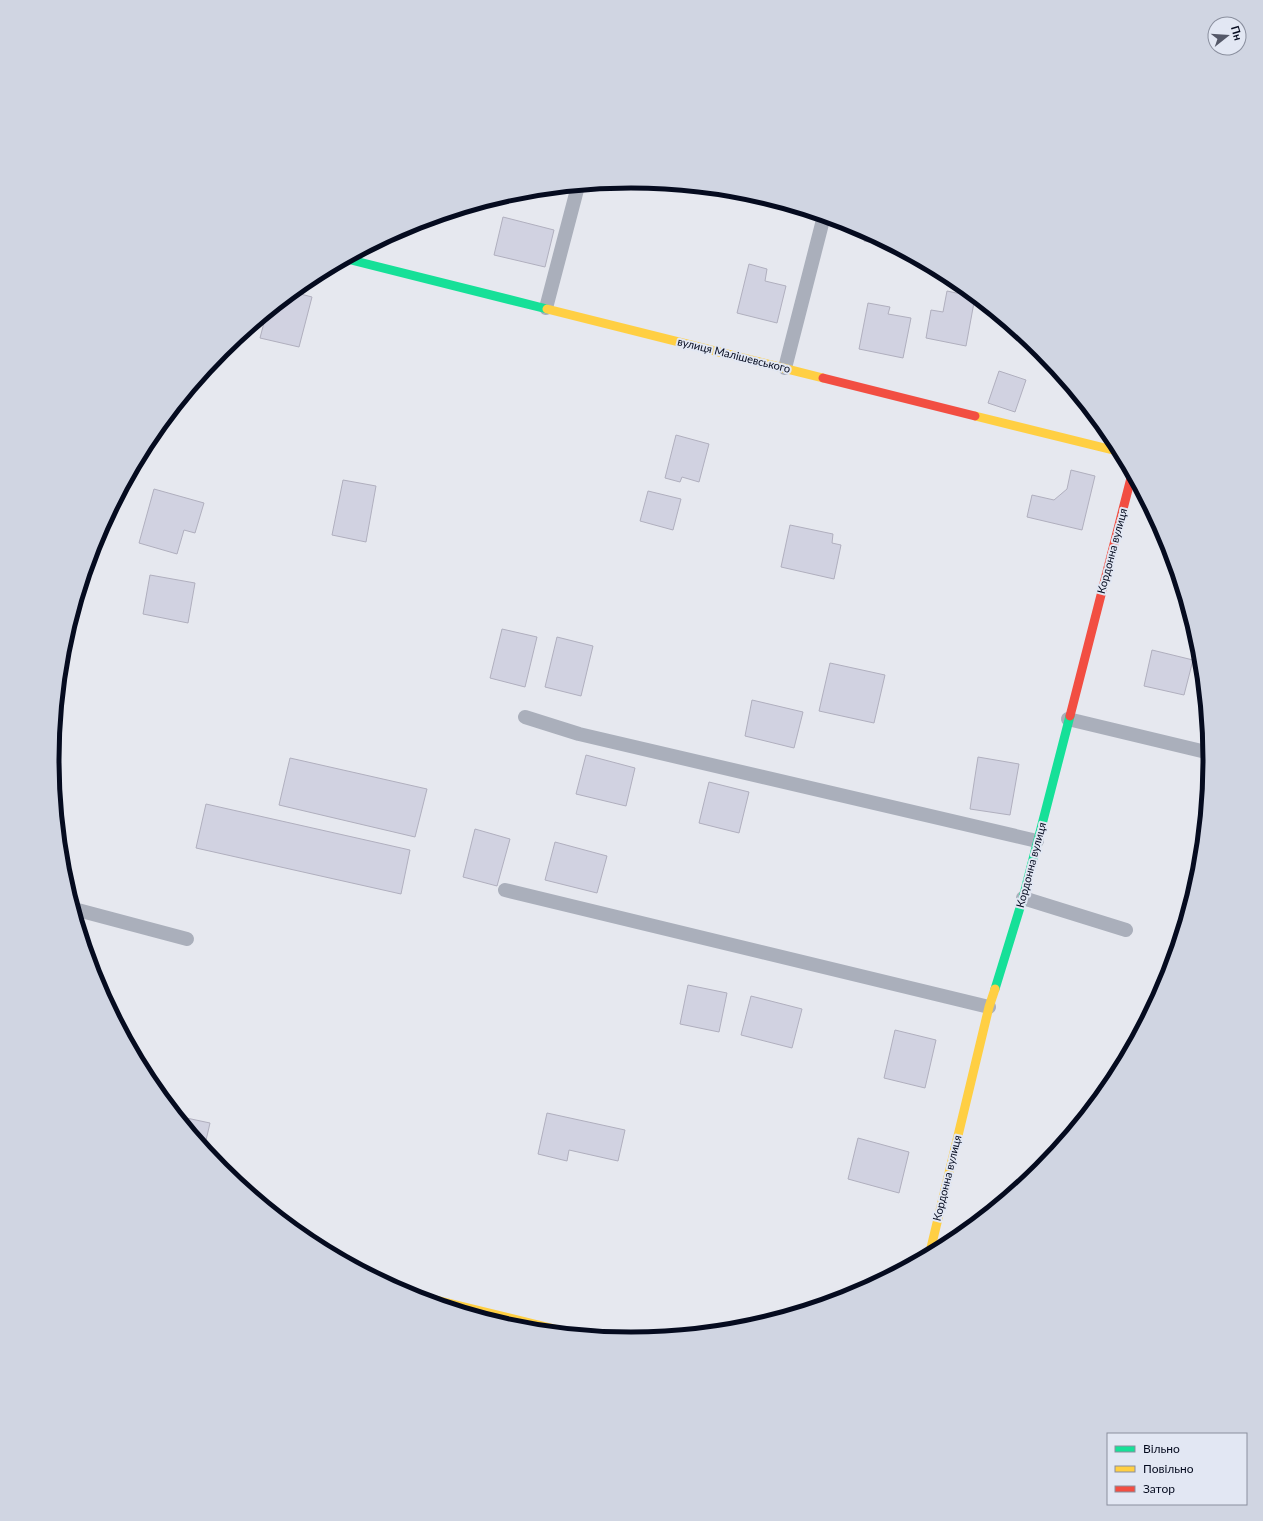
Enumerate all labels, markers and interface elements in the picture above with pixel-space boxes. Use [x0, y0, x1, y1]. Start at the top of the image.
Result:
north arrow [1207, 16, 1247, 56]
text: Пн [1229, 24, 1245, 42]
street label: вулиця Малішевського [676, 334, 792, 375]
street label: Кордонна вулиця [1094, 507, 1129, 595]
street label: Кордонна вулиця [1013, 821, 1048, 909]
street label: Кордонна вулиця [930, 1134, 963, 1222]
legend [1107, 1433, 1247, 1505]
text: Вільно [1143, 1441, 1180, 1456]
text: Повільно [1143, 1461, 1194, 1476]
text: Затор [1143, 1481, 1175, 1496]

